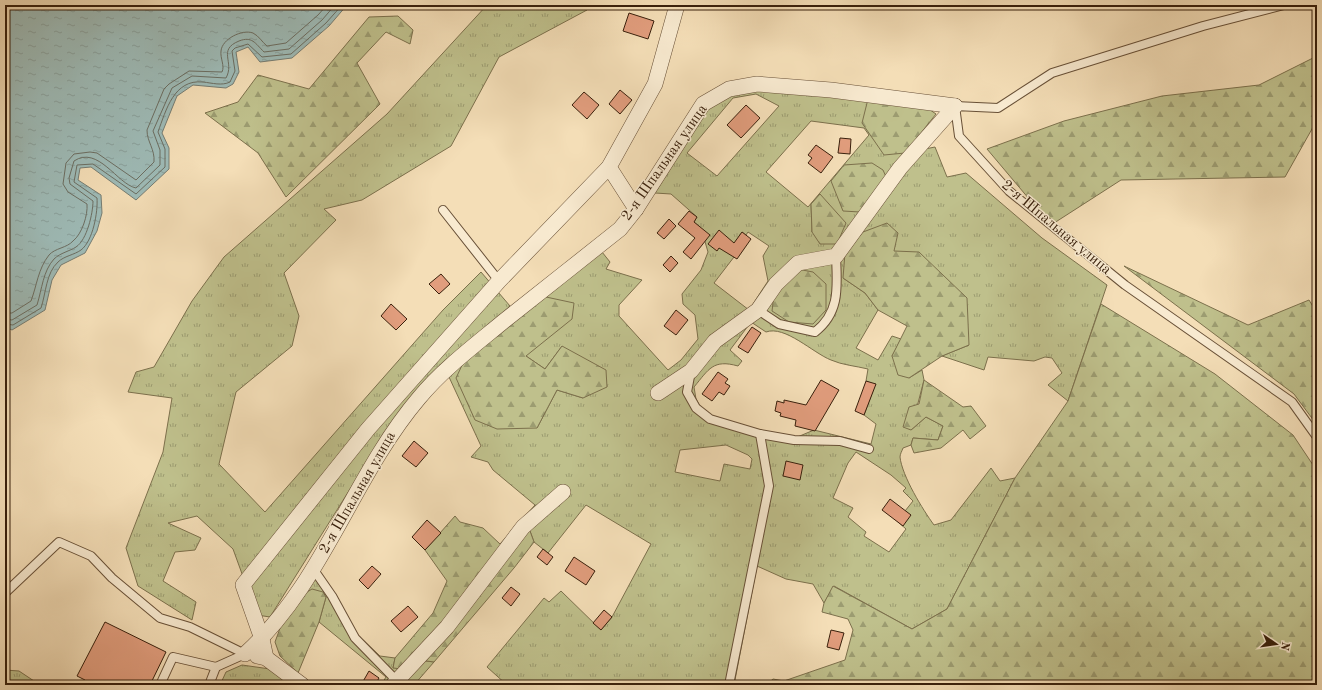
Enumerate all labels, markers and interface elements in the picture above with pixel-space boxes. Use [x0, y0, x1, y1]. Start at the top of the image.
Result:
street label: 2-я Шпальная улица [619, 102, 711, 224]
street label: 2-я Шпальная улица [998, 178, 1114, 279]
street label: 2-я Шпальная улица [317, 429, 399, 557]
north arrow [1256, 624, 1296, 664]
text: N [1278, 641, 1291, 652]

